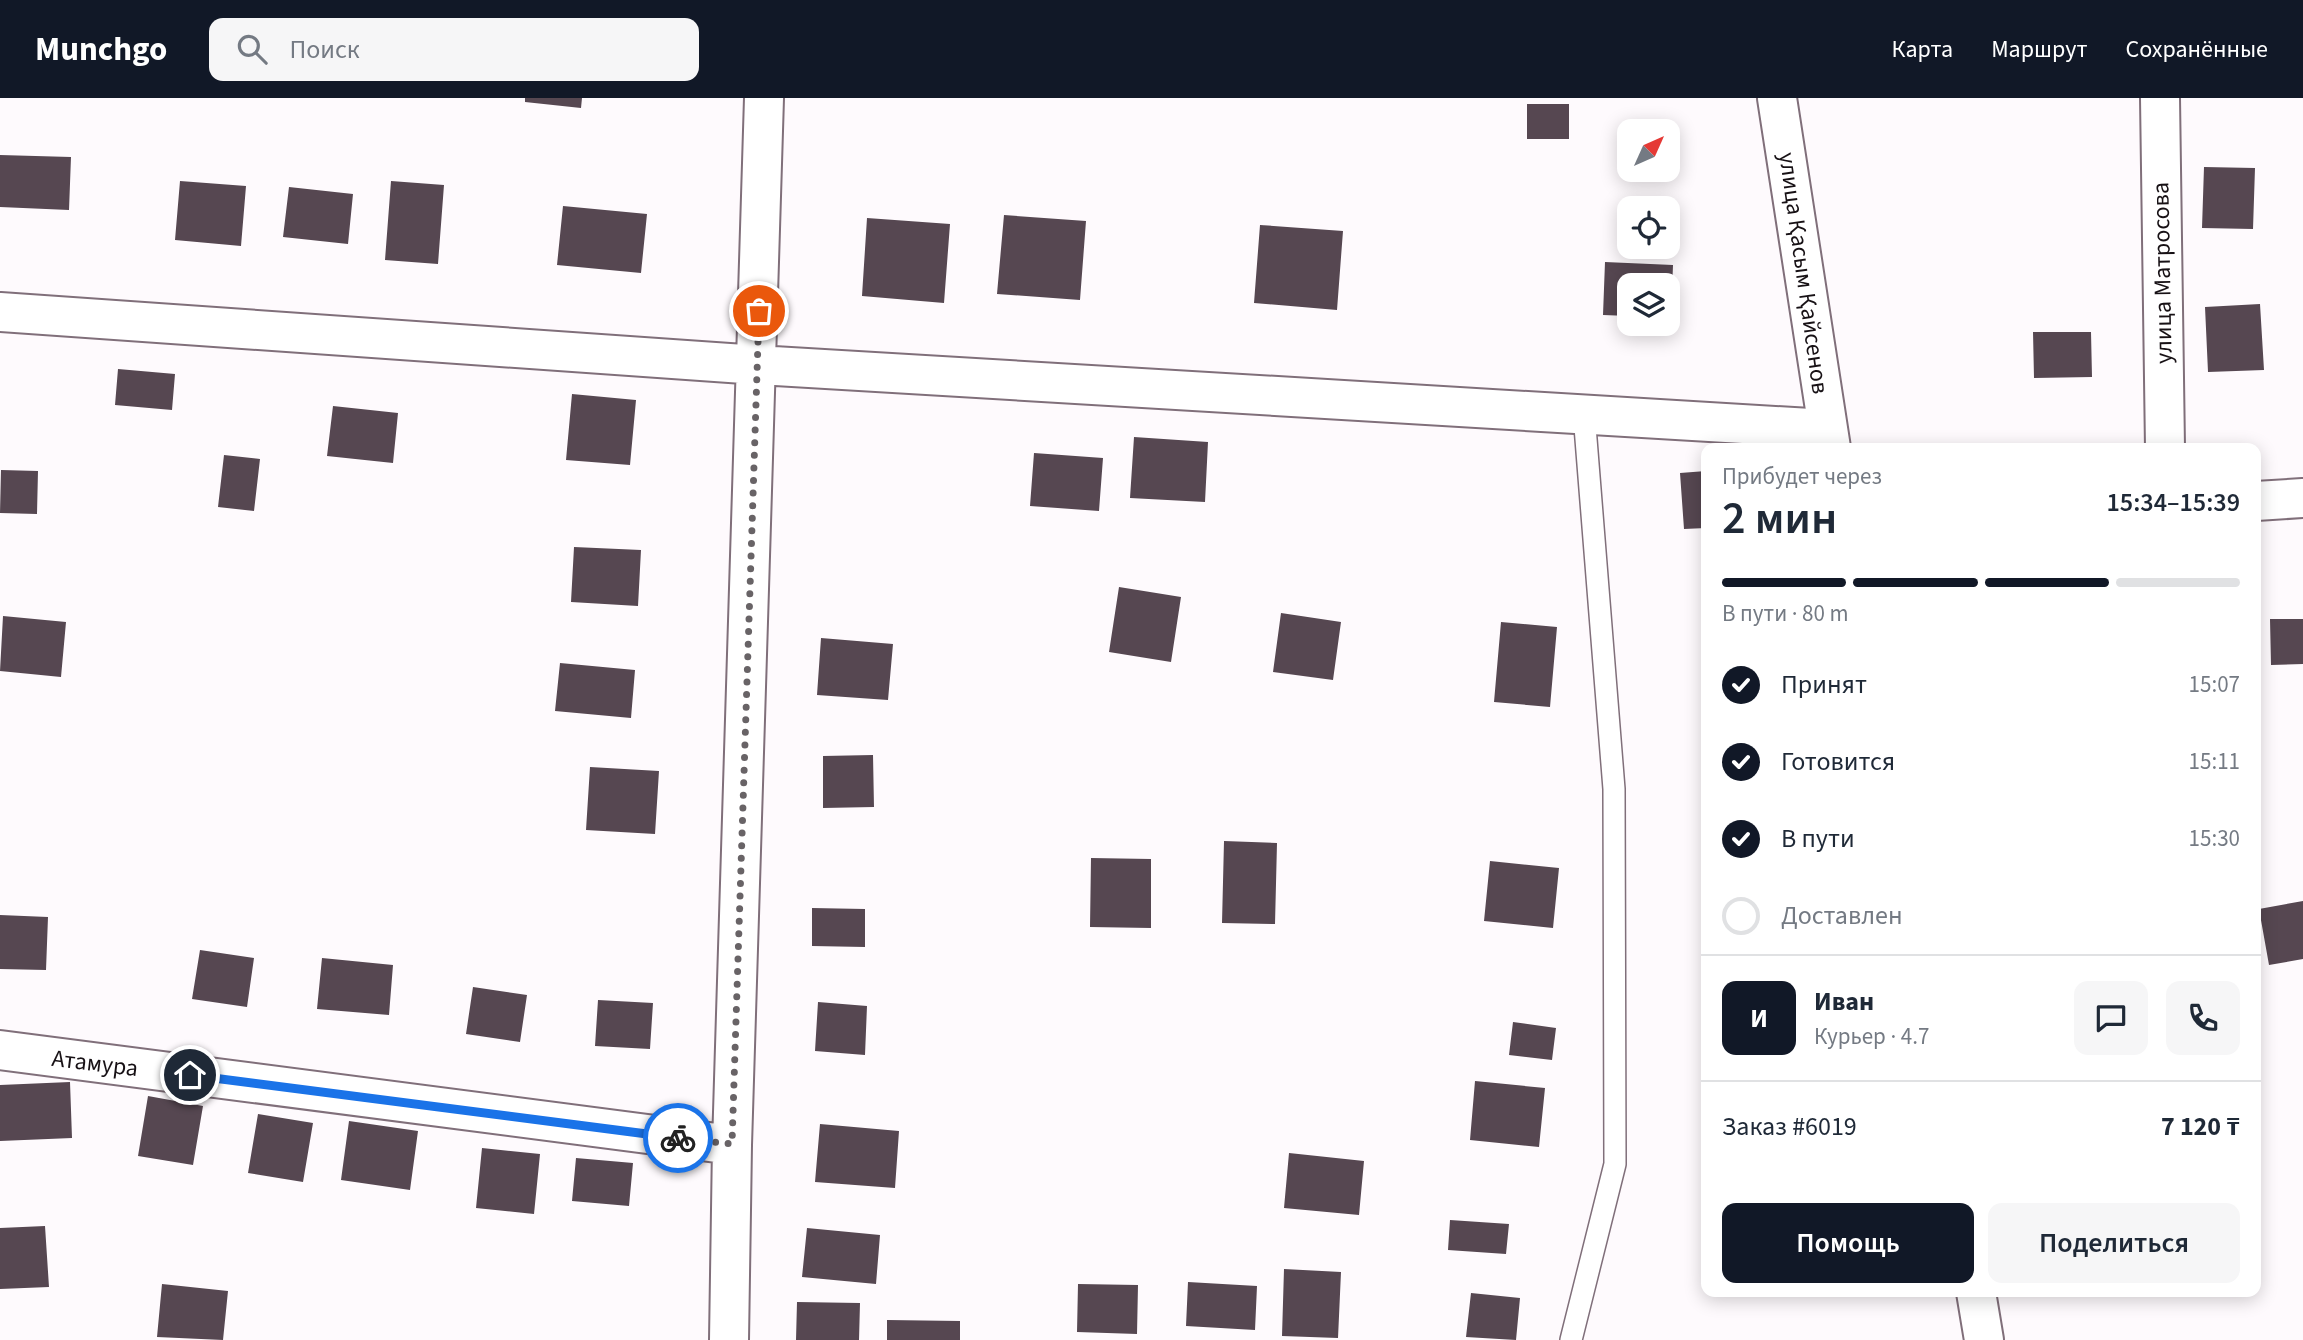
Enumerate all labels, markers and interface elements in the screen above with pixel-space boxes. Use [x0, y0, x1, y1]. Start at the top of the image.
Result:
search box [209, 18, 699, 81]
text: Munchgo [35, 26, 167, 73]
icon: search [233, 30, 271, 68]
text: Поиск [289, 31, 360, 68]
text: Карта [1892, 32, 1953, 67]
text: Маршрут [1991, 32, 2087, 67]
text: Сохранённые [2125, 32, 2268, 67]
north arrow [1617, 119, 1680, 182]
map controls [1617, 119, 1680, 336]
street label: улица Қасым Қайсенов [1769, 150, 1838, 396]
street label: улица Матросова [2143, 182, 2182, 364]
button: locate [1617, 196, 1680, 259]
button: layers [1617, 273, 1680, 336]
pin [729, 281, 789, 341]
icon: bag [740, 292, 778, 330]
text: Прибудет через [1722, 460, 1882, 493]
text: 15:34–15:39 [2107, 484, 2240, 521]
text: 2 мин [1722, 486, 1837, 551]
text: В пути · 80 m [1722, 597, 1849, 630]
icon: check [1722, 666, 1760, 704]
text: Принят [1781, 666, 1867, 703]
text: 15:07 [2189, 668, 2240, 701]
icon: check [1722, 743, 1760, 781]
text: Готовится [1781, 743, 1895, 780]
text: 15:11 [2189, 745, 2240, 778]
icon: check [1722, 820, 1760, 858]
text: В пути [1781, 820, 1855, 857]
text: 15:30 [2189, 822, 2240, 855]
text: Доставлен [1781, 897, 1903, 934]
button: chat [2074, 981, 2148, 1055]
button: phone [2166, 981, 2240, 1055]
text: Иван [1814, 983, 1874, 1020]
text: И [1750, 1000, 1768, 1037]
text: Курьер · 4.7 [1814, 1020, 1929, 1053]
street label: Атамура [50, 1041, 140, 1086]
pin [160, 1045, 220, 1105]
icon: home [171, 1056, 209, 1094]
courier [643, 1103, 713, 1173]
text: Заказ #6019 [1722, 1108, 1857, 1145]
text: 7 120 ₸ [2161, 1108, 2240, 1145]
icon: bike [659, 1119, 697, 1157]
button: Помощь [1722, 1203, 1974, 1283]
button: Поделиться [1988, 1203, 2240, 1283]

